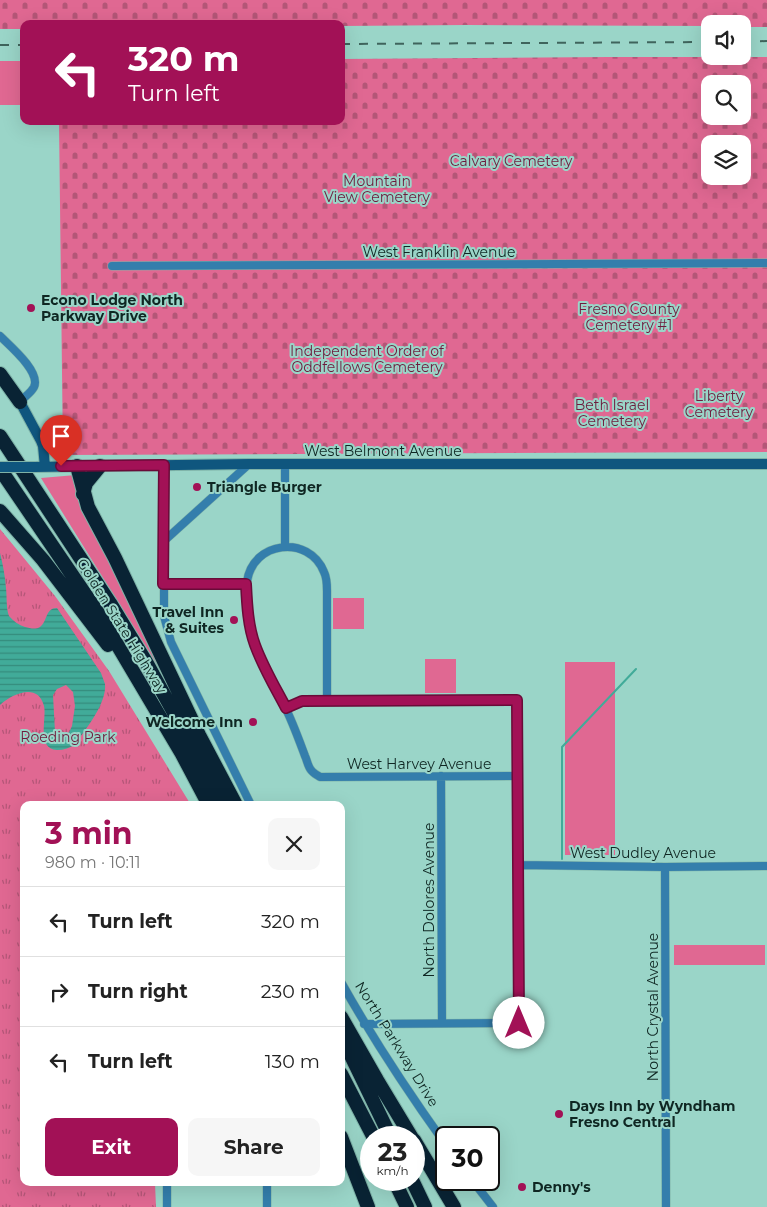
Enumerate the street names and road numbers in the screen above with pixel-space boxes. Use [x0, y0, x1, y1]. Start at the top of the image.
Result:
street label: West Franklin Avenue [363, 243, 515, 261]
street label: West Belmont Avenue [304, 442, 462, 460]
street label: Golden State Highway [73, 555, 171, 697]
street label: West Harvey Avenue [347, 755, 491, 773]
street label: North Dolores Avenue [420, 823, 438, 977]
street label: West Dudley Avenue [570, 844, 716, 862]
street label: North Crystal Avenue [644, 933, 662, 1081]
street label: North Parkway Drive [351, 978, 443, 1110]

